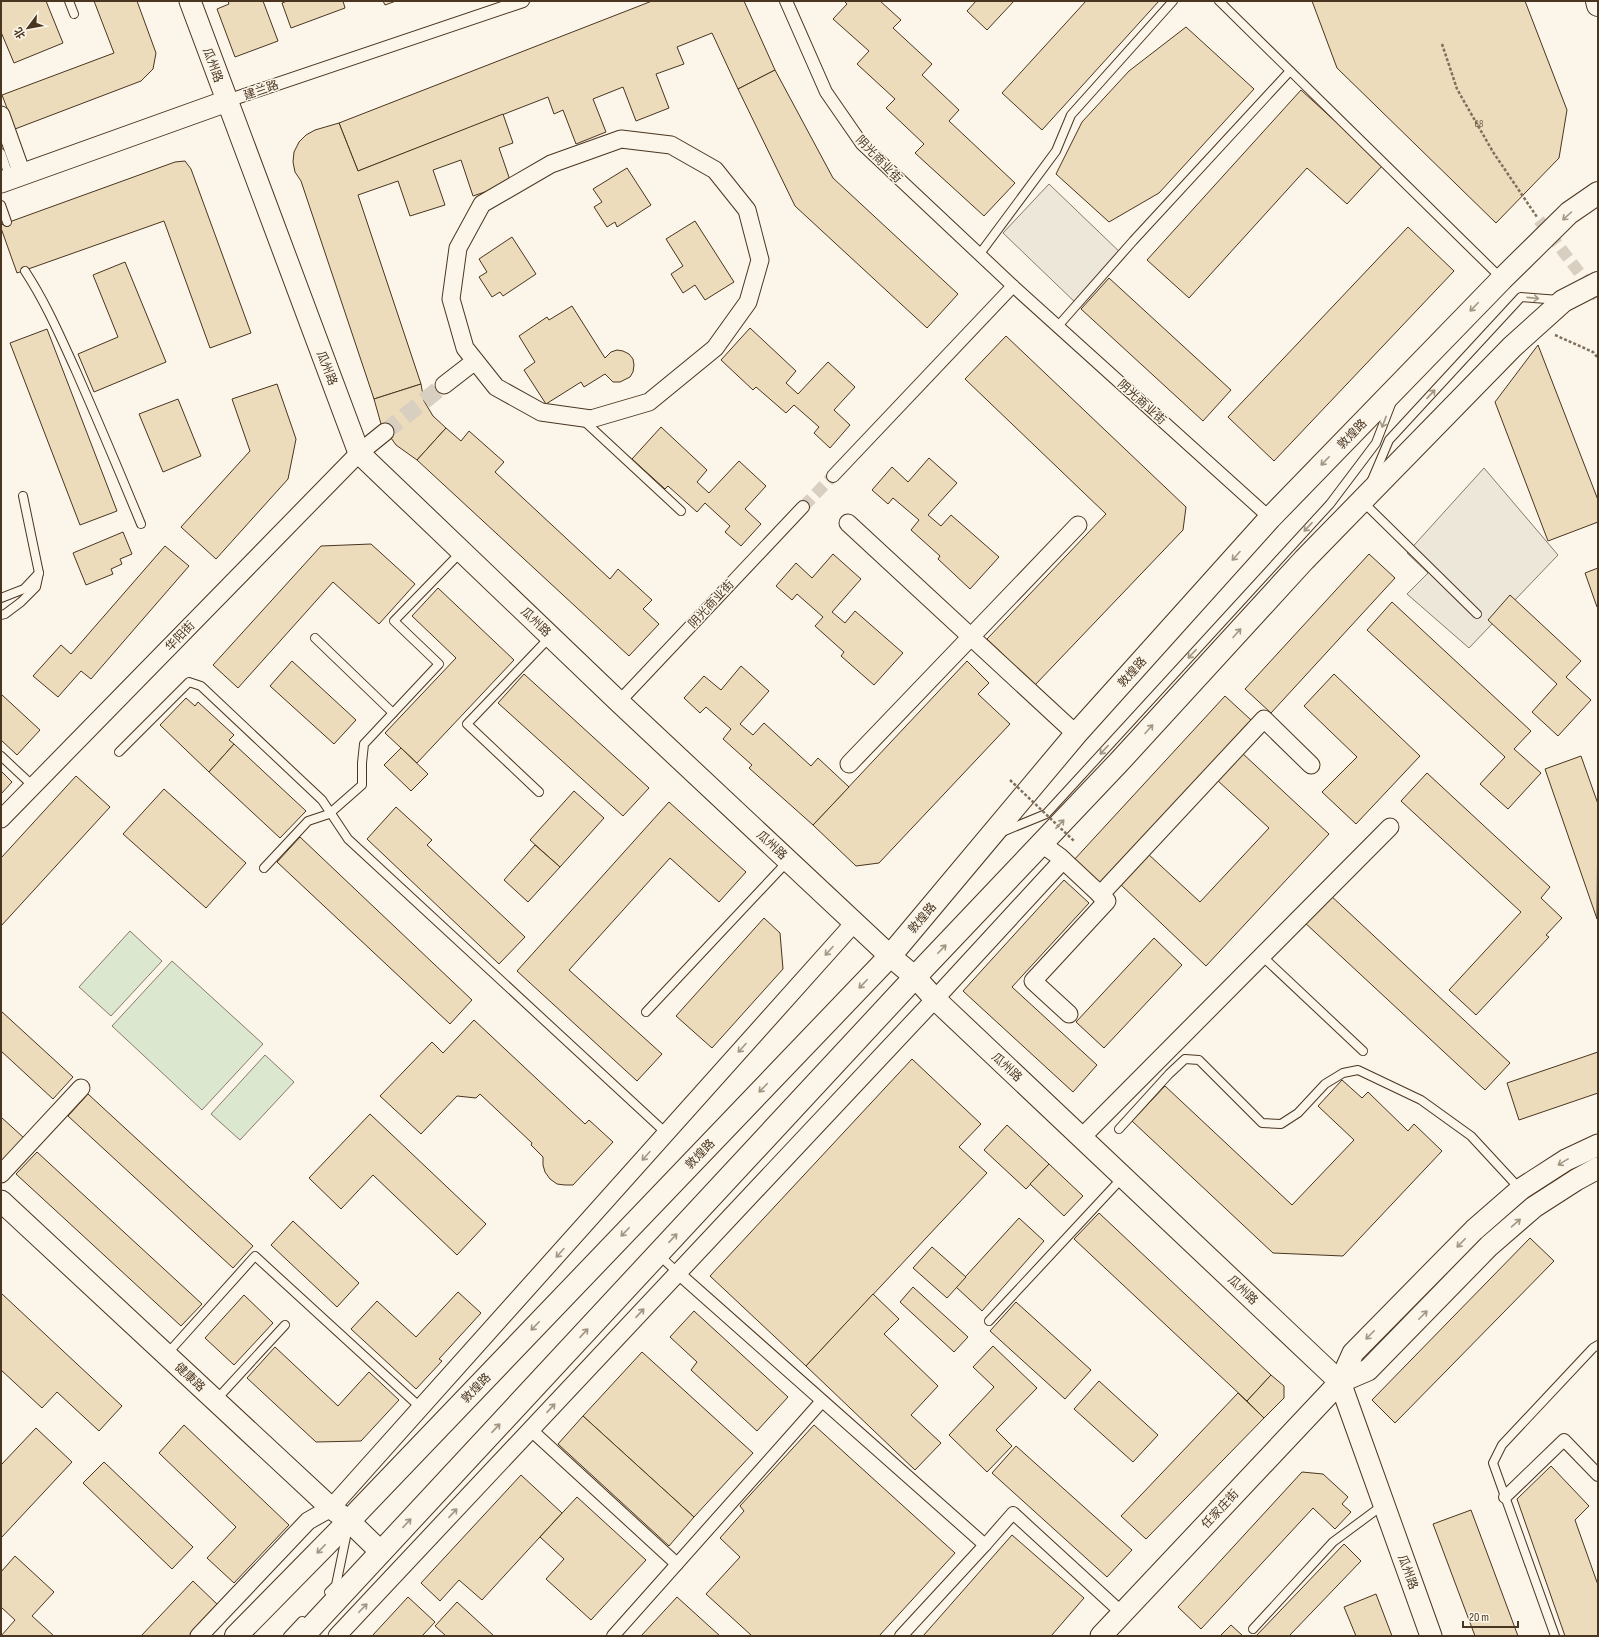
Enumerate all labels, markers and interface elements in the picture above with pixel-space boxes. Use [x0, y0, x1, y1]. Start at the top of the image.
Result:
north arrow [8, 8, 48, 48]
text: 北 [12, 25, 28, 41]
street label: 瓜州路 [199, 46, 226, 85]
street label: 建兰路 [242, 78, 281, 103]
house number: 68 [1475, 118, 1483, 130]
street label: 阴光商业街 [852, 133, 905, 186]
one-way arrow [1562, 211, 1572, 220]
one-way arrow [1526, 294, 1539, 302]
one-way arrow [1469, 302, 1479, 312]
street label: 瓜州路 [313, 349, 340, 388]
street label: 阴光商业街 [1114, 377, 1169, 428]
one-way arrow [1427, 389, 1436, 399]
street label: 敦煌路 [1334, 416, 1370, 453]
one-way arrow [1379, 416, 1387, 428]
one-way arrow [1320, 456, 1330, 466]
one-way arrow [1304, 522, 1313, 532]
one-way arrow [1232, 551, 1241, 561]
street label: 阴光商业街 [685, 577, 737, 631]
street label: 瓜州路 [517, 604, 554, 640]
street label: 华阳街 [162, 618, 198, 655]
one-way arrow [1232, 628, 1241, 638]
one-way arrow [1187, 649, 1197, 659]
street label: 敦煌路 [1115, 654, 1150, 691]
one-way arrow [1144, 724, 1153, 734]
one-way arrow [1099, 745, 1109, 755]
one-way arrow [1056, 819, 1065, 829]
street label: 瓜州路 [753, 828, 790, 863]
street label: 敦煌路 [905, 900, 940, 937]
one-way arrow [937, 944, 947, 954]
one-way arrow [825, 946, 834, 956]
one-way arrow [858, 979, 868, 989]
one-way arrow [738, 1043, 747, 1053]
street label: 瓜州路 [988, 1050, 1025, 1085]
one-way arrow [759, 1083, 768, 1093]
street label: 敦煌路 [682, 1136, 718, 1173]
one-way arrow [642, 1150, 651, 1161]
one-way arrow [1557, 1159, 1569, 1167]
one-way arrow [1510, 1219, 1521, 1228]
one-way arrow [620, 1227, 630, 1237]
one-way arrow [668, 1233, 677, 1243]
one-way arrow [1457, 1238, 1466, 1248]
one-way arrow [555, 1247, 564, 1258]
street label: 瓜州路 [1224, 1272, 1261, 1308]
one-way arrow [636, 1308, 645, 1319]
one-way arrow [1418, 1310, 1428, 1320]
one-way arrow [530, 1321, 540, 1331]
one-way arrow [579, 1328, 589, 1338]
one-way arrow [1365, 1331, 1375, 1340]
street label: 健康路 [171, 1360, 208, 1395]
street label: 敦煌路 [458, 1370, 494, 1407]
one-way arrow [547, 1403, 556, 1413]
one-way arrow [491, 1423, 501, 1433]
street label: 任家庄街 [1199, 1487, 1242, 1532]
one-way arrow [448, 1508, 458, 1518]
one-way arrow [403, 1518, 412, 1528]
one-way arrow [317, 1544, 326, 1554]
street label: 瓜州路 [1394, 1553, 1421, 1592]
one-way arrow [359, 1603, 368, 1613]
scale bar [1463, 1603, 1518, 1629]
text: 20 m [1469, 1610, 1489, 1625]

